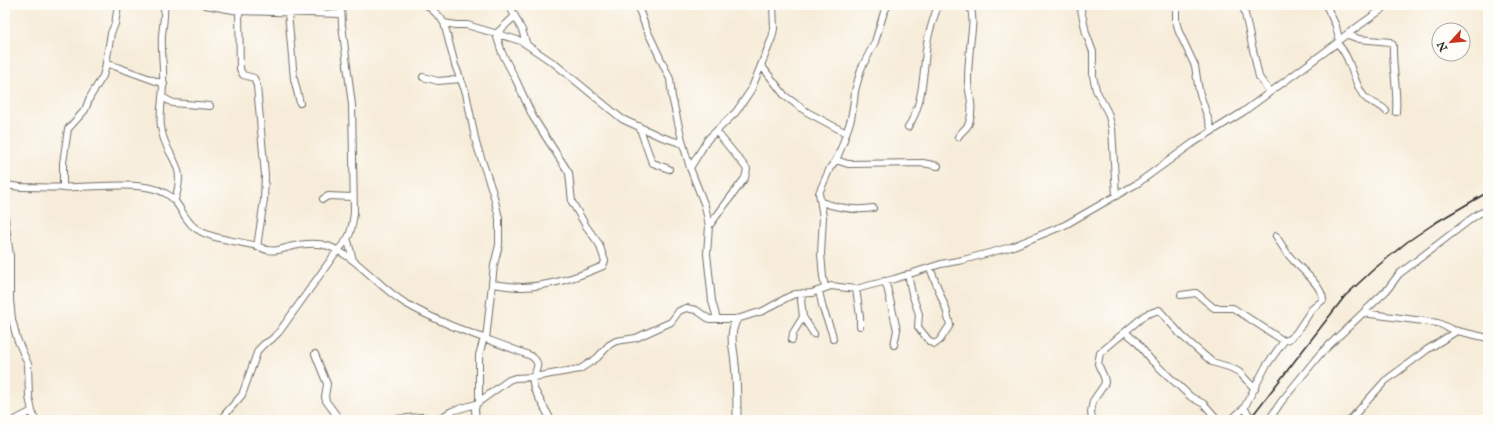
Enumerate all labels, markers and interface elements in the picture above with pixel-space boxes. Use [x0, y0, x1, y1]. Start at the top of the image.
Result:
north arrow [1431, 22, 1471, 62]
text: N [1434, 38, 1452, 54]

